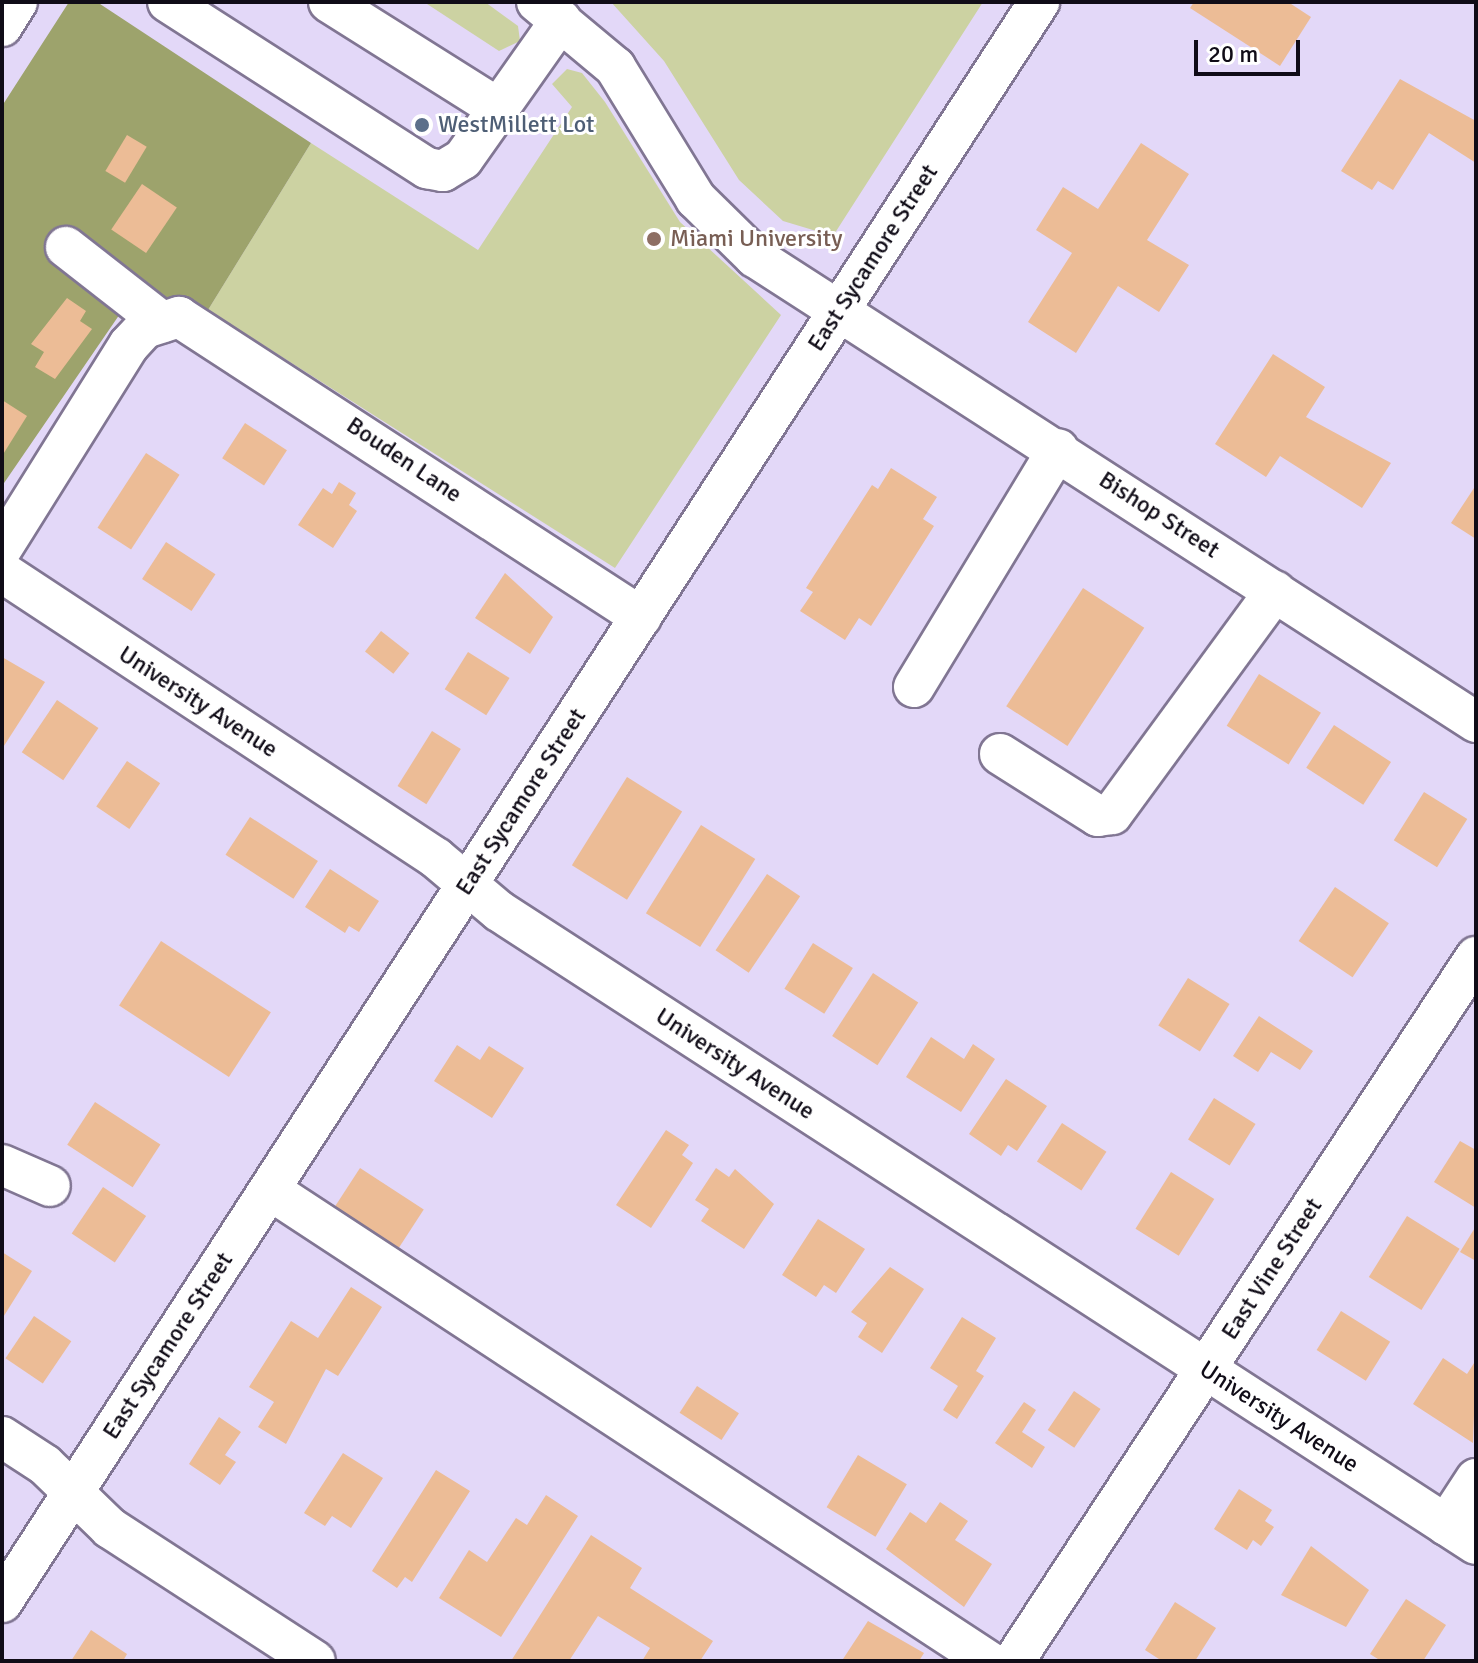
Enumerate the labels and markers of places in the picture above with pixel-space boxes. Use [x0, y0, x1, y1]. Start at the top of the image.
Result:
place label: WestMillett Lot [438, 111, 595, 139]
marker: WestMillett Lot [413, 116, 431, 134]
place label: Miami University [670, 225, 842, 253]
marker: Miami University [645, 230, 663, 248]

